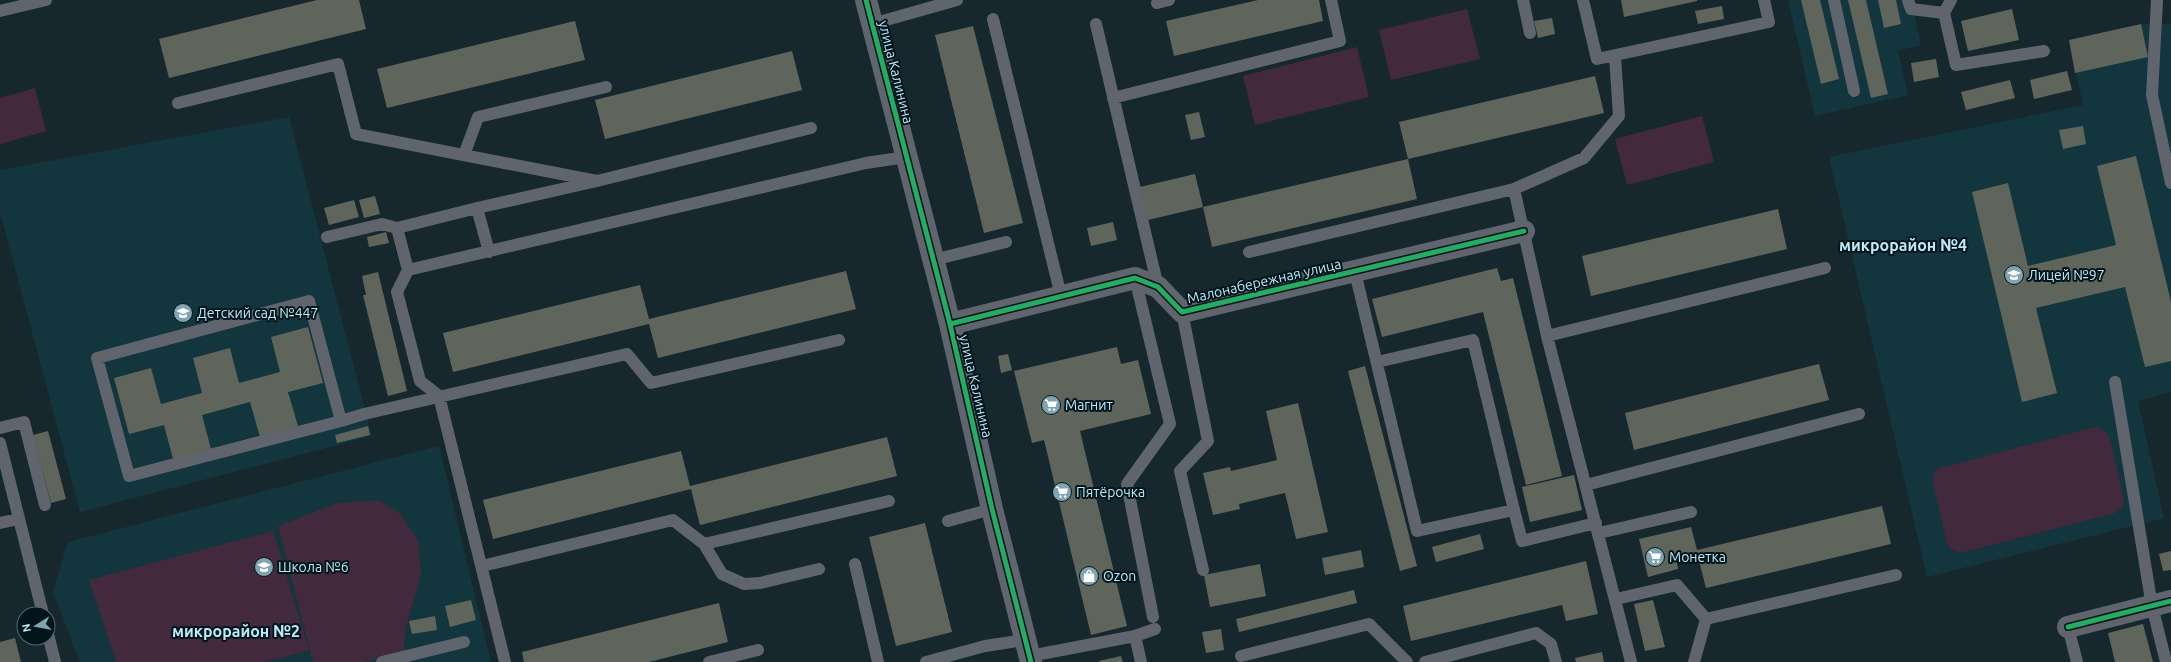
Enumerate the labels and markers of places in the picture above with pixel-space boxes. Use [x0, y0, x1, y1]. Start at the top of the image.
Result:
school or university icon: Лицей №97 [2003, 264, 2025, 286]
place label: Лицей №97 [2028, 267, 2105, 283]
school or university icon: Детский сад №447 [172, 302, 194, 324]
place label: Детский сад №447 [197, 305, 318, 321]
supermarket icon: Магнит [1040, 394, 1062, 416]
place label: Магнит [1065, 397, 1113, 413]
supermarket icon: Пятёрочка [1051, 481, 1073, 503]
place label: Пятёрочка [1076, 484, 1145, 500]
supermarket icon: Монетка [1644, 546, 1666, 568]
place label: Монетка [1669, 549, 1726, 565]
school or university icon: Школа №6 [253, 556, 275, 578]
place label: Школа №6 [278, 559, 349, 575]
shop icon: Ozon [1078, 565, 1100, 587]
place label: Ozon [1103, 568, 1136, 584]

